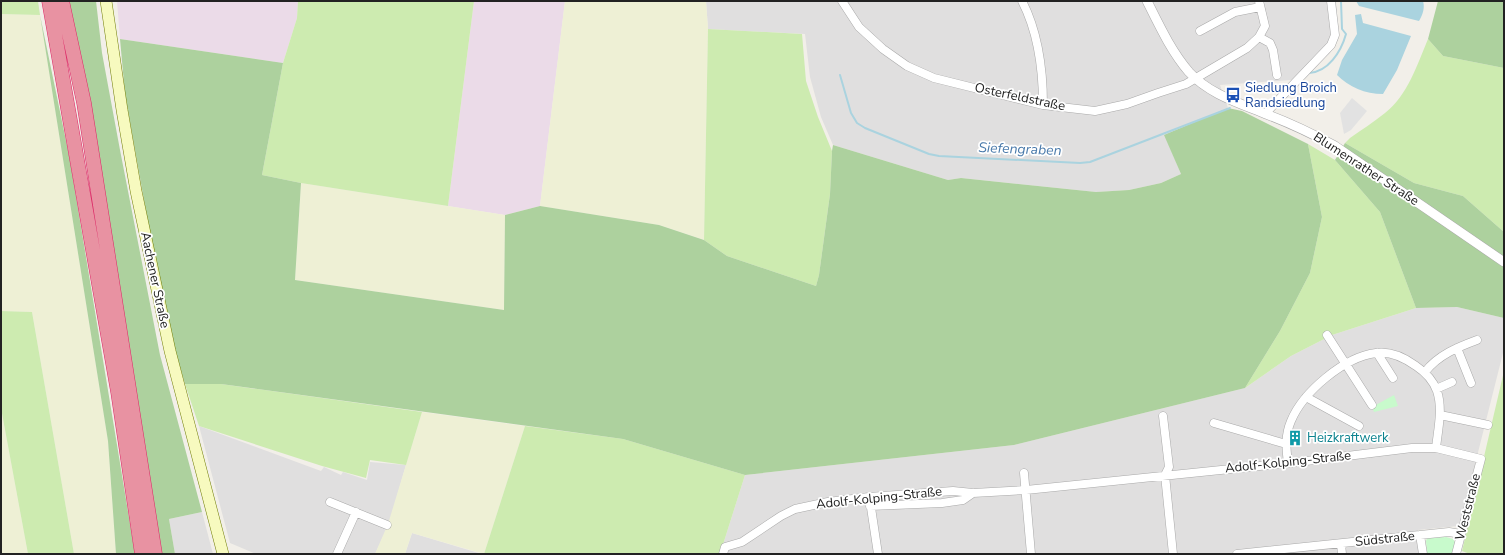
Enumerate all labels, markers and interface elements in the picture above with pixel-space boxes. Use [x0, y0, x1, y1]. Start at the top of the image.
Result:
street label: Osterfeldstraße [973, 79, 1067, 115]
place label: Siedlung Broich Randsiedlung [1245, 79, 1337, 112]
bus stop icon: Siedlung Broich Randsiedlung [1224, 86, 1242, 104]
street label: Blumenrather Straße [1310, 128, 1422, 210]
water label: Siefengraben [978, 138, 1062, 160]
street label: Aachener Straße [136, 230, 174, 330]
building icon: Heizkraftwerk [1286, 429, 1304, 447]
place label: Heizkraftwerk [1307, 429, 1389, 447]
street label: Adolf-Kolping-Straße [1224, 446, 1352, 478]
street label: Weststraße [1451, 472, 1485, 542]
street label: Adolf-Kolping-Straße [815, 482, 943, 514]
street label: Südstraße [1354, 527, 1416, 551]

